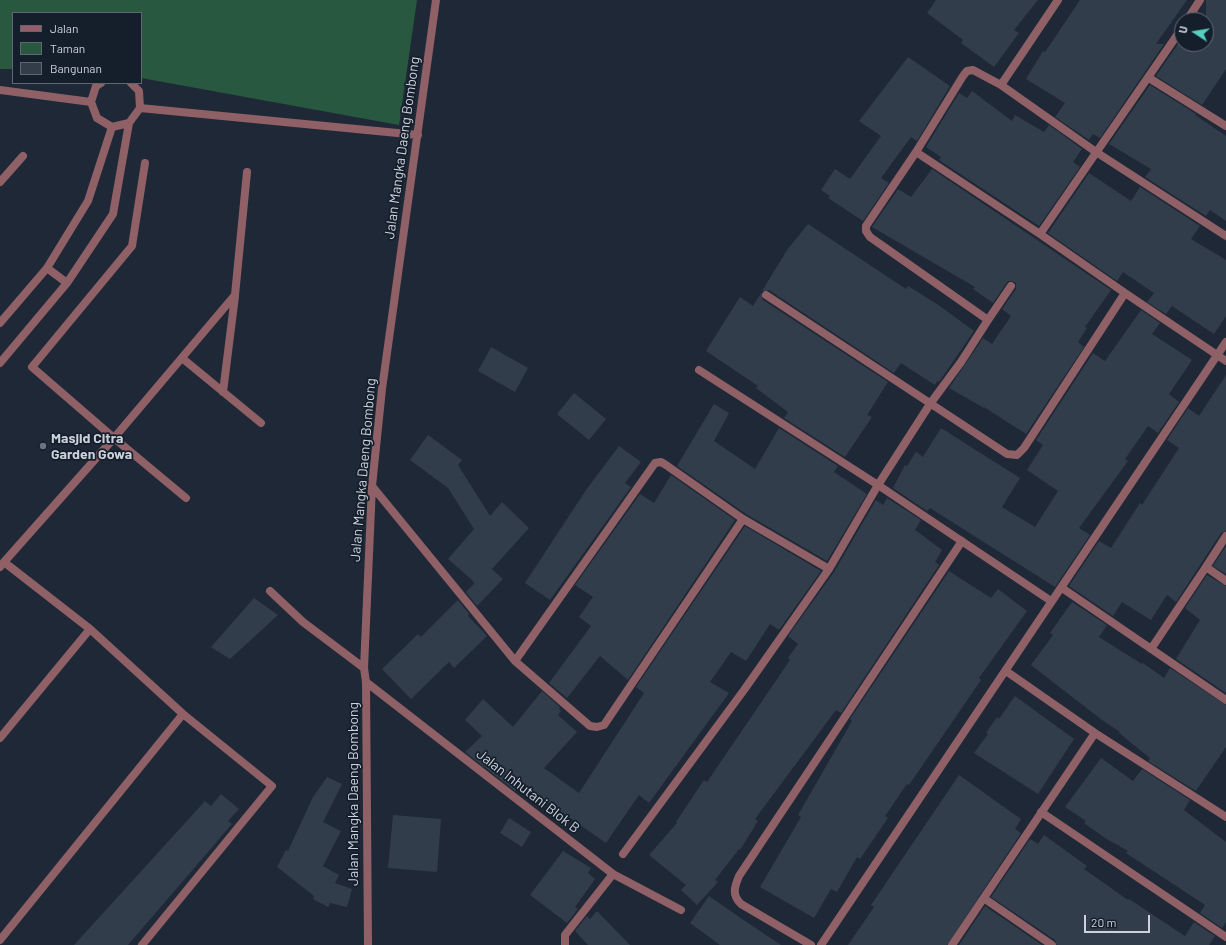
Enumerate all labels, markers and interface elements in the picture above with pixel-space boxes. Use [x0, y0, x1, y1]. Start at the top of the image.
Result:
legend [12, 12, 142, 84]
north arrow [1174, 12, 1214, 52]
text: Jalan [50, 21, 78, 35]
text: U [1176, 25, 1190, 34]
text: Taman [50, 41, 85, 55]
street label: Jalan Mangka Daeng Bombong [381, 56, 423, 240]
text: Bangunan [50, 61, 102, 75]
street label: Jalan Mangka Daeng Bombong [347, 378, 379, 562]
place label: Masjid Citra Garden Gowa [51, 430, 132, 462]
marker: Masjid Citra Garden Gowa [38, 441, 48, 451]
street label: Jalan Mangka Daeng Bombong [345, 702, 361, 886]
street label: Jalan Inhutani Blok B [473, 745, 583, 837]
scale bar [1086, 907, 1152, 933]
text: 20 m [1091, 915, 1117, 929]

